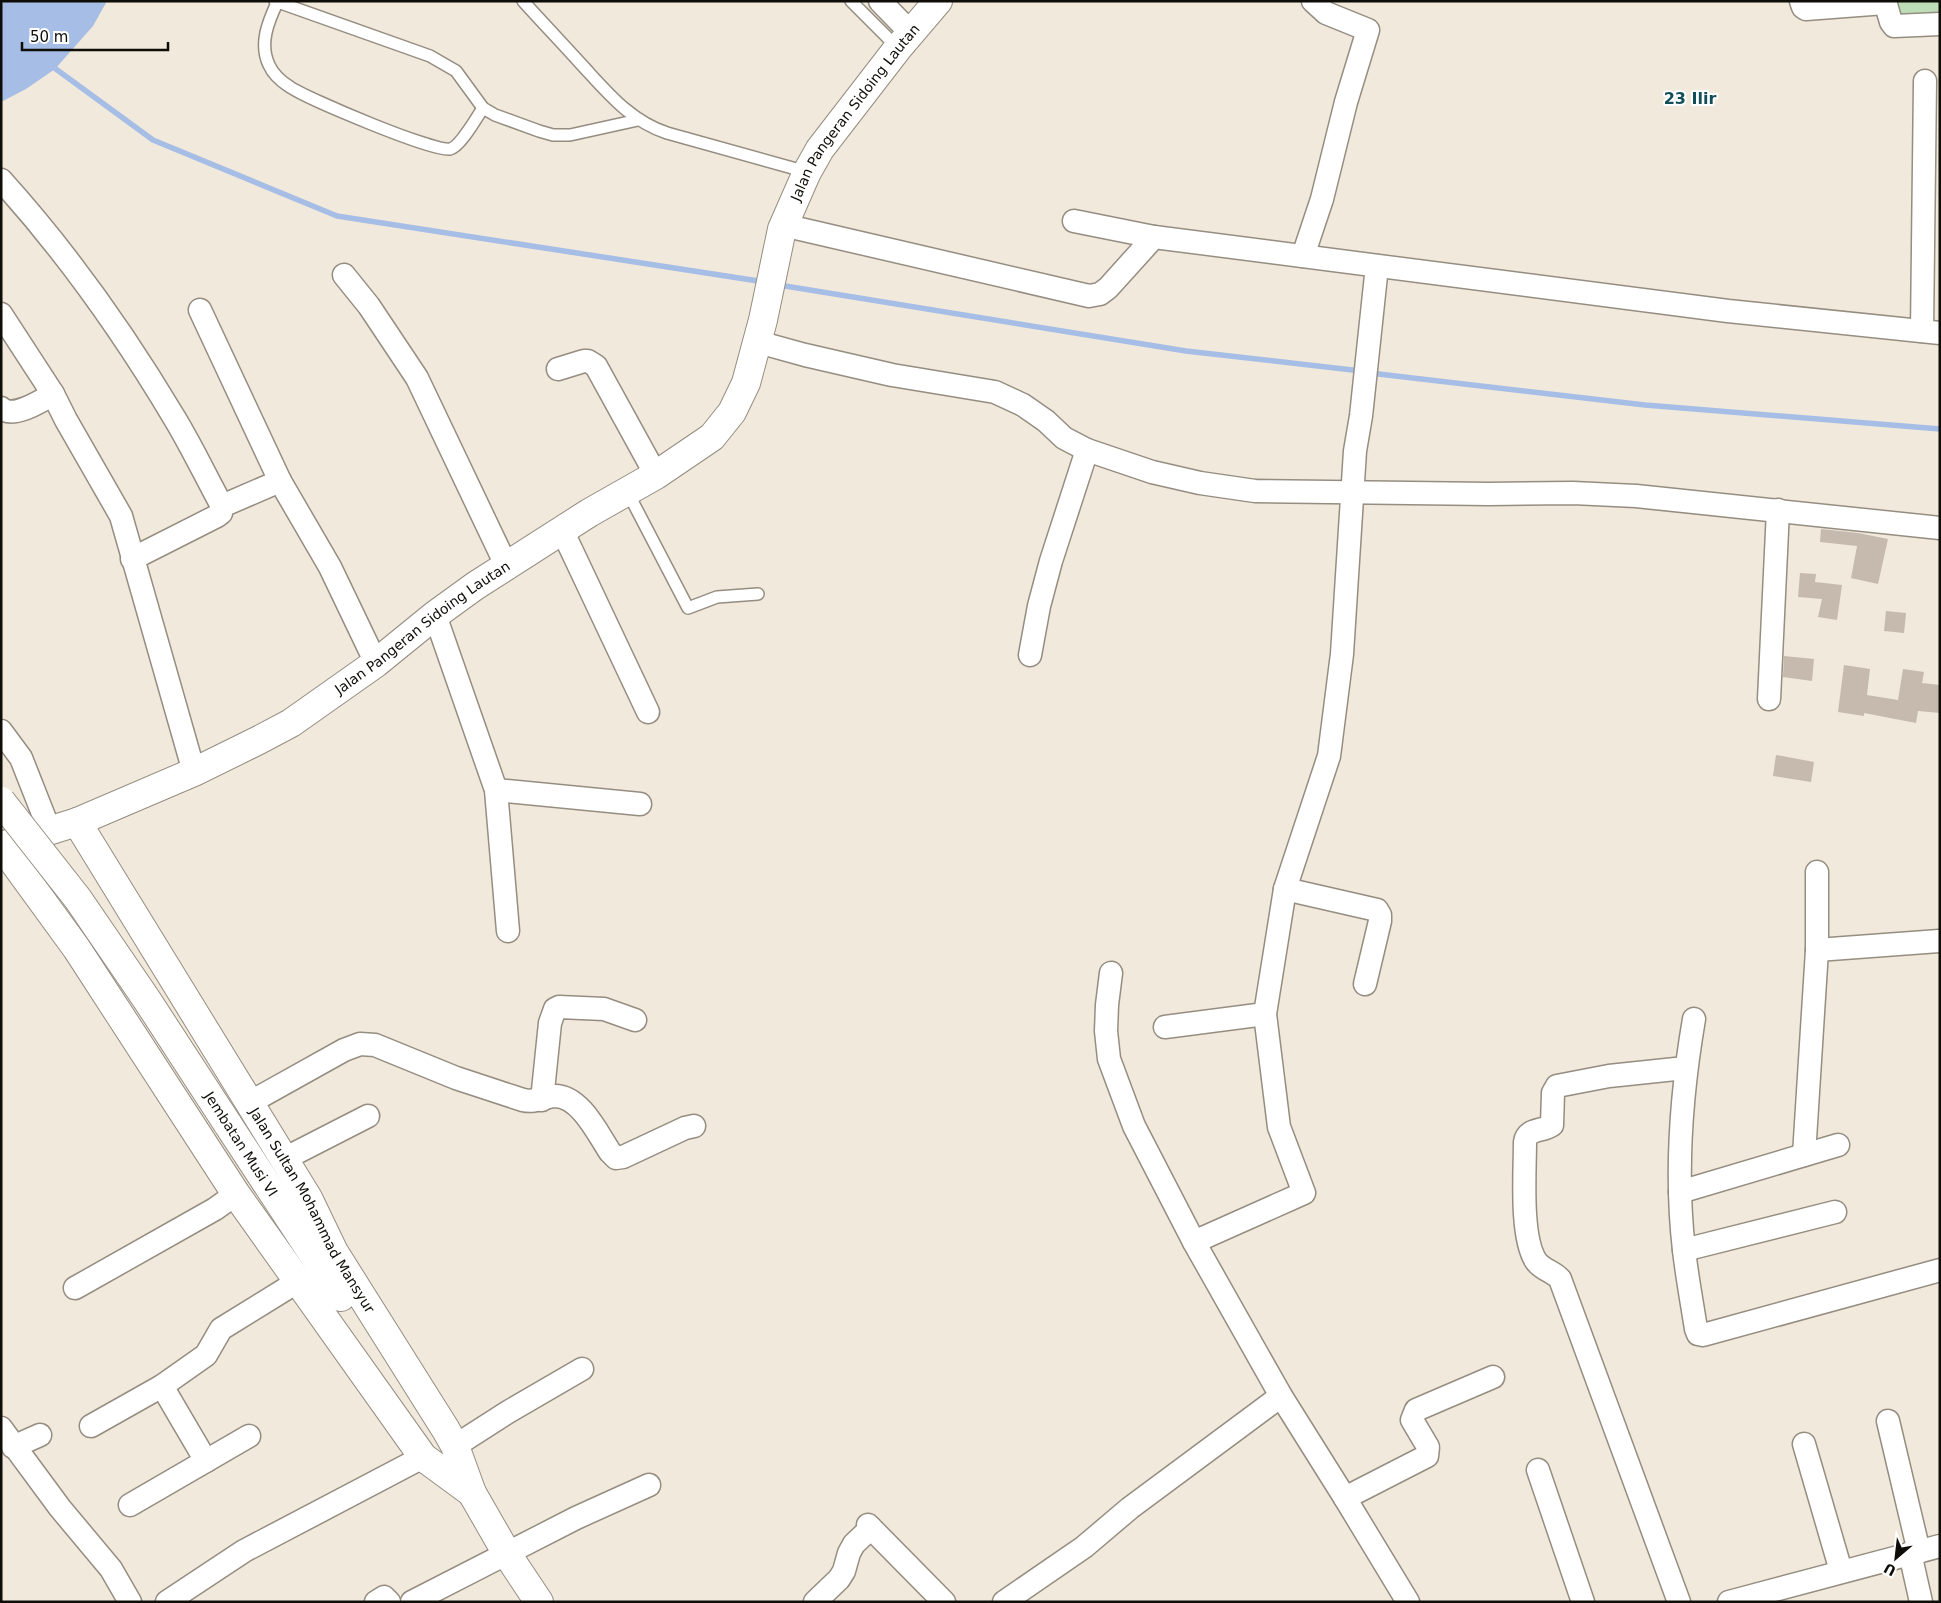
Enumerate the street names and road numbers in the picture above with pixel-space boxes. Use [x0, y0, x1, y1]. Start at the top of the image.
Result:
street label: Jalan Pangeran Sidoing Lautan [787, 21, 923, 204]
street label: Jalan Pangeran Sidoing Lautan [331, 558, 513, 698]
street label: Jembatan Musi VI [201, 1088, 281, 1199]
street label: Jalan Sultan Mohammad Mansyur [246, 1104, 378, 1316]

